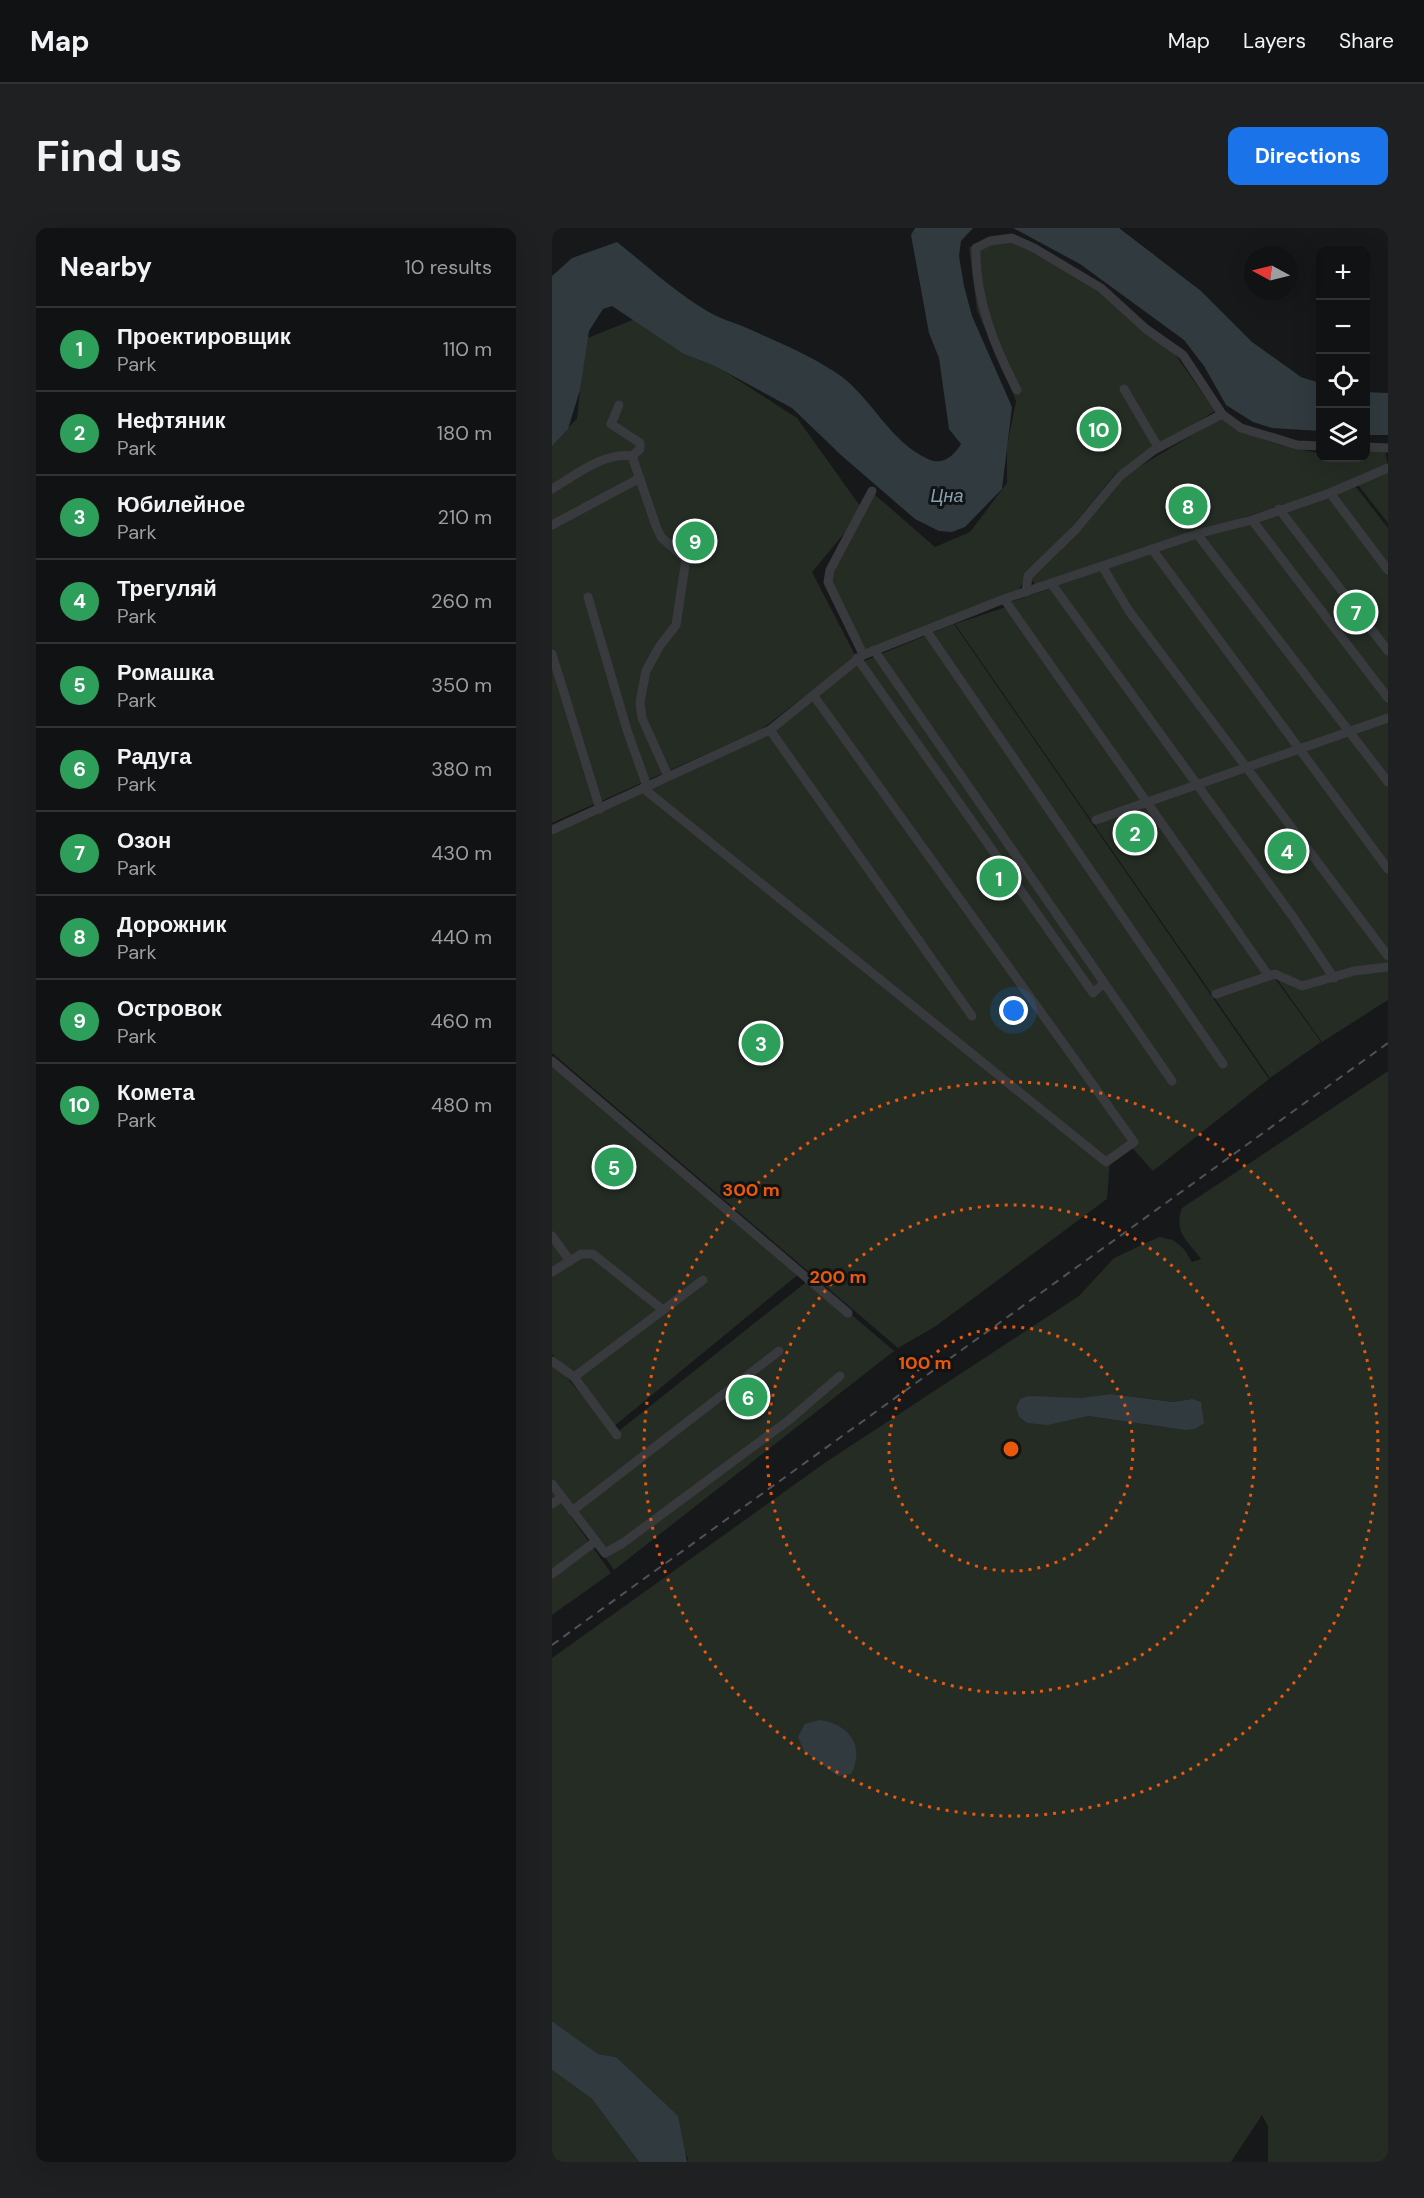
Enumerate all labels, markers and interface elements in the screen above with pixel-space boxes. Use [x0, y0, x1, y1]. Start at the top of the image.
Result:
text: Map [30, 23, 90, 60]
text: Map [1168, 27, 1210, 55]
text: Layers [1243, 27, 1306, 55]
text: Share [1339, 27, 1394, 55]
button: Directions [1228, 127, 1388, 185]
text: Find us [36, 129, 182, 184]
north arrow [1244, 246, 1298, 300]
map controls [1316, 246, 1370, 462]
button: + [1316, 246, 1370, 300]
text: Nearby [60, 250, 152, 284]
text: 10 results [405, 254, 492, 280]
button: − [1316, 300, 1370, 354]
text: Проектировщик [117, 322, 291, 351]
text: 1 [76, 336, 83, 362]
text: 110 m [443, 336, 492, 362]
text: Park [117, 351, 157, 377]
button: locate [1316, 354, 1370, 408]
text: Нефтяник [117, 406, 226, 435]
pin: 10 [1080, 406, 1118, 452]
button: layers [1316, 408, 1370, 462]
text: 2 [74, 420, 85, 446]
text: 180 m [437, 420, 492, 446]
text: Park [117, 435, 157, 461]
water label: Цна [930, 484, 964, 508]
pin: 8 [1168, 484, 1208, 528]
text: Юбилейное [117, 490, 245, 519]
text: 3 [73, 504, 86, 530]
text: 210 m [437, 504, 492, 530]
pin: 9 [676, 518, 714, 564]
text: Park [117, 519, 157, 545]
text: Трегуляй [117, 574, 217, 603]
text: 4 [73, 588, 86, 614]
text: 260 m [431, 588, 492, 614]
pin: 7 [1336, 590, 1376, 634]
text: Park [117, 603, 157, 629]
text: Ромашка [117, 658, 214, 687]
text: 5 [73, 672, 86, 698]
text: 350 m [431, 672, 492, 698]
text: Park [117, 687, 157, 713]
text: Радуга [117, 742, 192, 771]
text: 6 [73, 756, 86, 782]
text: 380 m [431, 756, 492, 782]
text: Park [117, 771, 157, 797]
pin: 2 [1116, 810, 1154, 856]
text: Озон [117, 826, 171, 855]
pin: 4 [1268, 828, 1306, 874]
text: 7 [74, 840, 85, 866]
text: 430 m [431, 840, 492, 866]
text: Park [117, 855, 157, 881]
pin: 1 [980, 856, 1018, 900]
text: Дорожник [117, 910, 226, 939]
text: 8 [73, 924, 86, 950]
text: 440 m [431, 924, 492, 950]
text: Park [117, 939, 157, 965]
text: Островок [117, 994, 222, 1023]
your location [999, 996, 1028, 1025]
text: 9 [73, 1008, 86, 1034]
text: 460 m [430, 1008, 492, 1034]
pin: 3 [742, 1020, 780, 1066]
text: Park [117, 1023, 157, 1049]
text: Комета [117, 1078, 195, 1107]
text: 10 [69, 1092, 90, 1118]
text: 480 m [431, 1092, 492, 1118]
text: Park [117, 1107, 157, 1133]
pin: 5 [594, 1144, 634, 1190]
text: 300 m [722, 1178, 780, 1202]
text: 200 m [810, 1265, 866, 1289]
text: 100 m [898, 1351, 952, 1375]
pin: 6 [728, 1374, 768, 1420]
centre of rings [1001, 1439, 1021, 1459]

